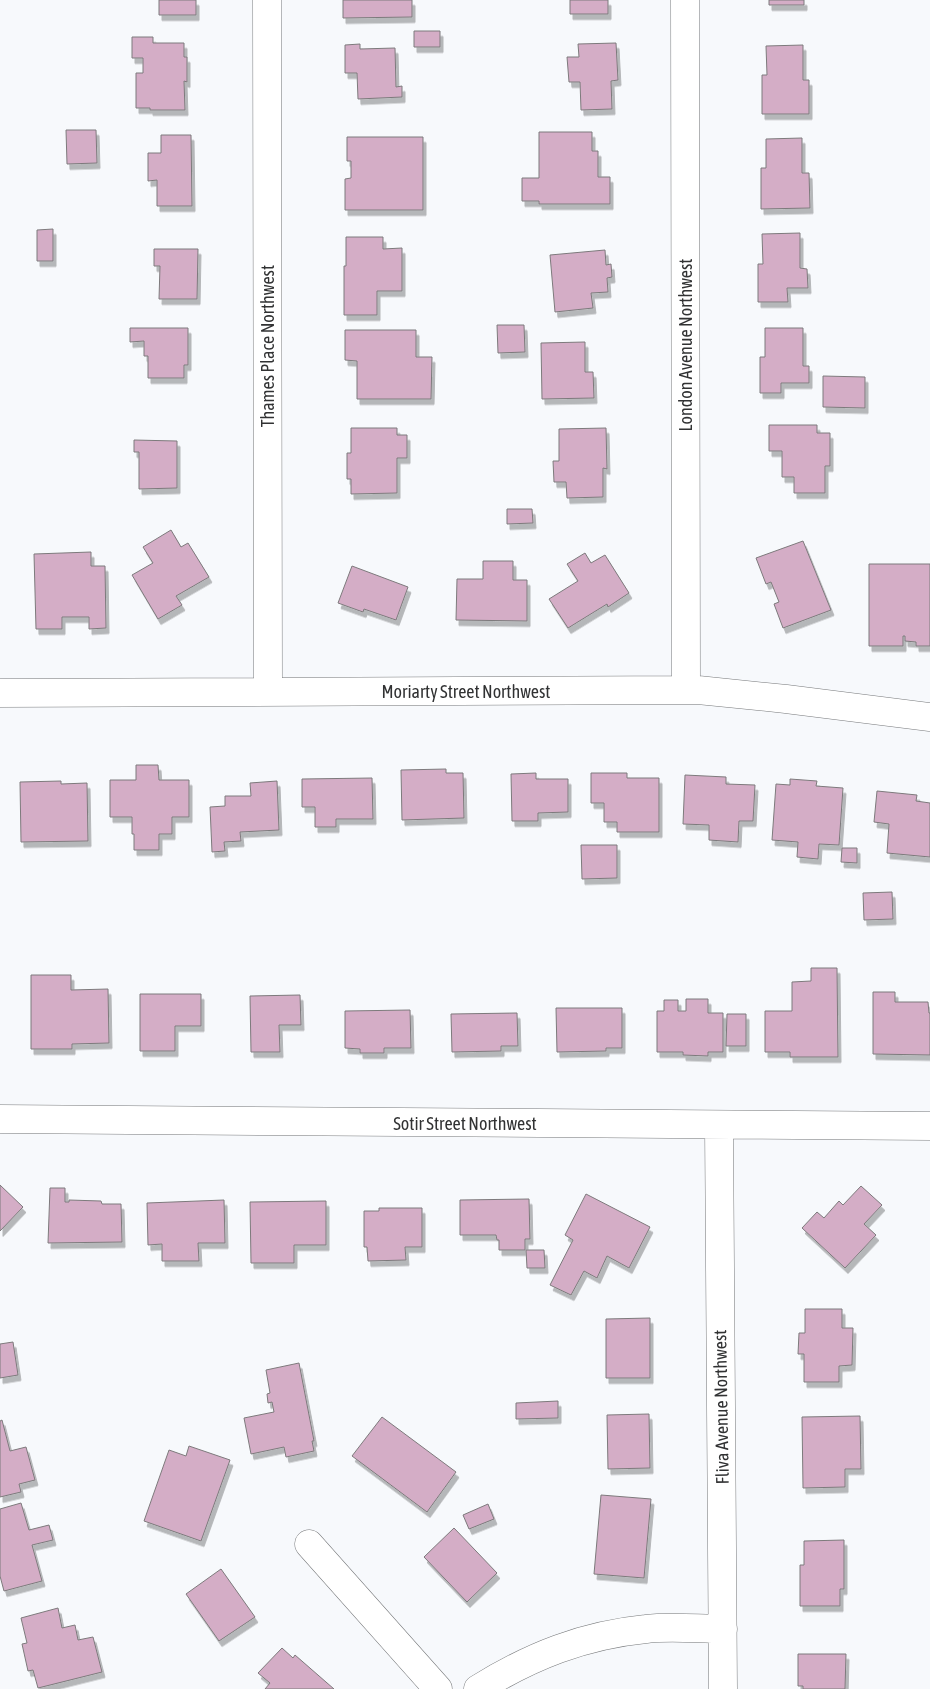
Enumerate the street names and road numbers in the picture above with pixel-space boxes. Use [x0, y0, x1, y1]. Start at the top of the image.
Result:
street label: London Avenue Northwest [675, 258, 696, 432]
street label: Thames Place Northwest [257, 265, 278, 427]
street label: Moriarty Street Northwest [382, 681, 550, 702]
street label: Sotir Street Northwest [393, 1113, 537, 1134]
street label: Fliva Avenue Northwest [709, 1329, 733, 1485]

